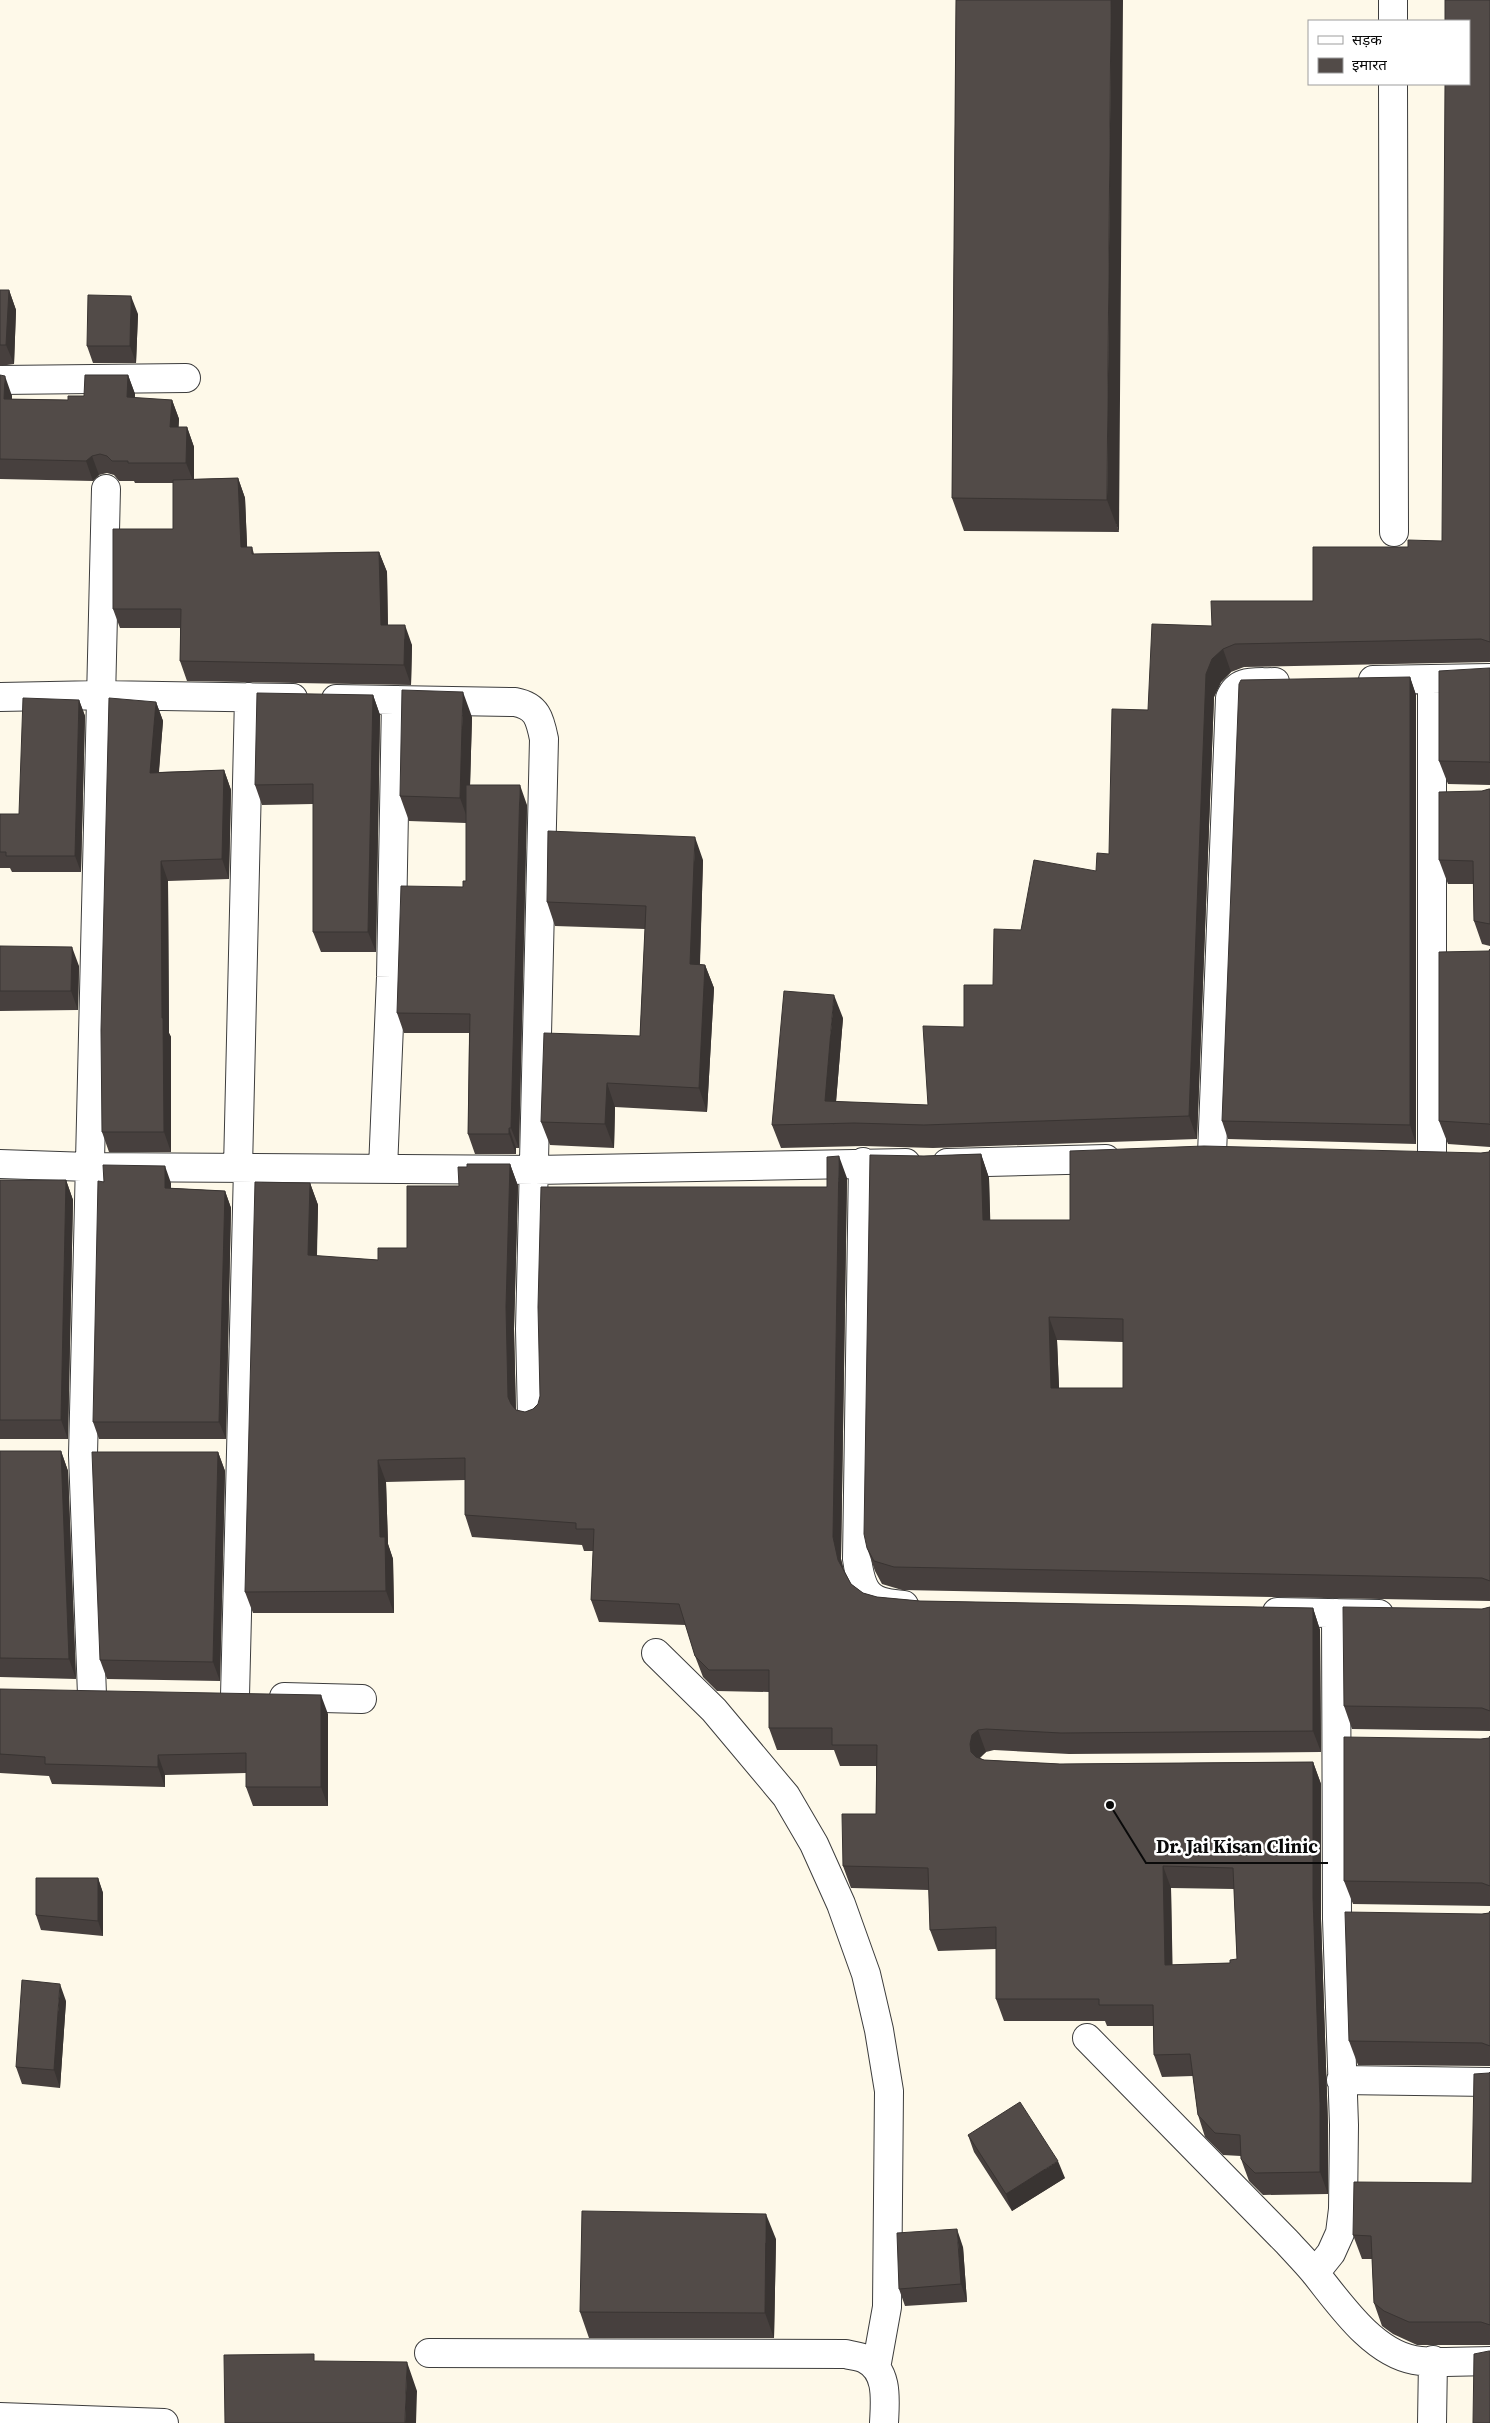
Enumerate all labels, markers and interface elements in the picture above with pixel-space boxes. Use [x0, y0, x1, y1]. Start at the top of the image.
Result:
legend [1308, 20, 1470, 85]
text: सड़क [1352, 29, 1382, 50]
text: इमारत [1352, 54, 1387, 75]
callout: Dr. Jai Kisan Clinic [1146, 1829, 1328, 1863]
text: Dr. Jai Kisan Clinic [1156, 1833, 1318, 1859]

